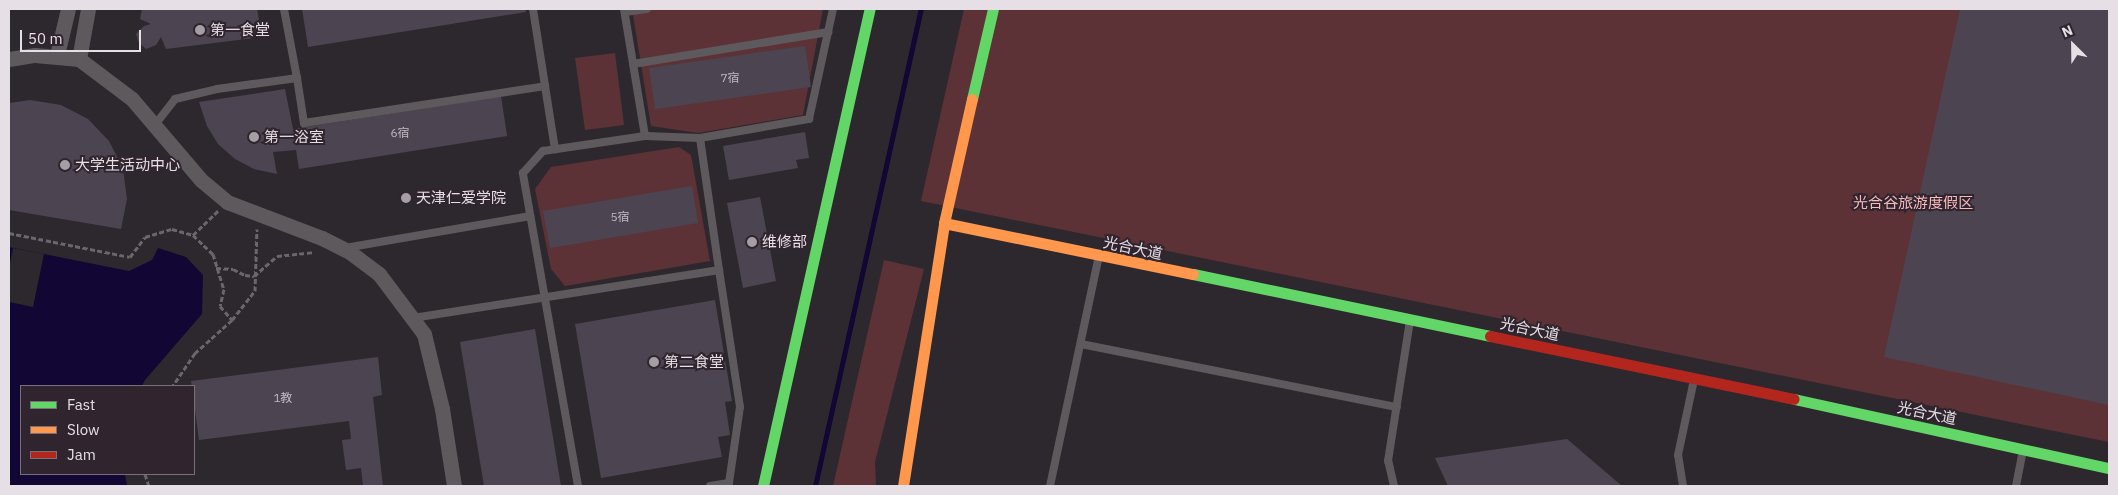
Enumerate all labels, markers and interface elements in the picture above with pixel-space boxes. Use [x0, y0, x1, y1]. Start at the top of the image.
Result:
scale bar [22, 20, 144, 52]
north arrow [2048, 20, 2098, 70]
place label: 第一食堂 [210, 21, 270, 39]
text: N [2059, 21, 2075, 41]
marker: 第一食堂 [194, 24, 206, 36]
text: 50 m [28, 29, 63, 48]
house number: 7宿 [720, 71, 740, 85]
house number: 6宿 [390, 126, 410, 140]
place label: 第一浴室 [264, 128, 324, 146]
marker: 第一浴室 [248, 131, 260, 143]
place label: 大学生活动中心 [75, 156, 180, 174]
marker: 大学生活动中心 [59, 159, 71, 171]
place label: 天津仁爱学院 [416, 189, 506, 207]
marker: 天津仁爱学院 [400, 192, 412, 204]
park label: 光合谷旅游度假区 [1853, 194, 1973, 212]
house number: 5宿 [610, 210, 630, 224]
place label: 维修部 [762, 233, 807, 251]
street label: 光合大道 [1102, 233, 1164, 263]
marker: 维修部 [746, 236, 758, 248]
street label: 光合大道 [1499, 314, 1561, 344]
place label: 第二食堂 [664, 353, 724, 371]
marker: 第二食堂 [648, 356, 660, 368]
legend [20, 385, 195, 475]
house number: 1教 [273, 391, 293, 405]
text: Fast [67, 395, 95, 414]
street label: 光合大道 [1896, 398, 1958, 428]
text: Slow [67, 420, 100, 439]
text: Jam [67, 445, 96, 464]

